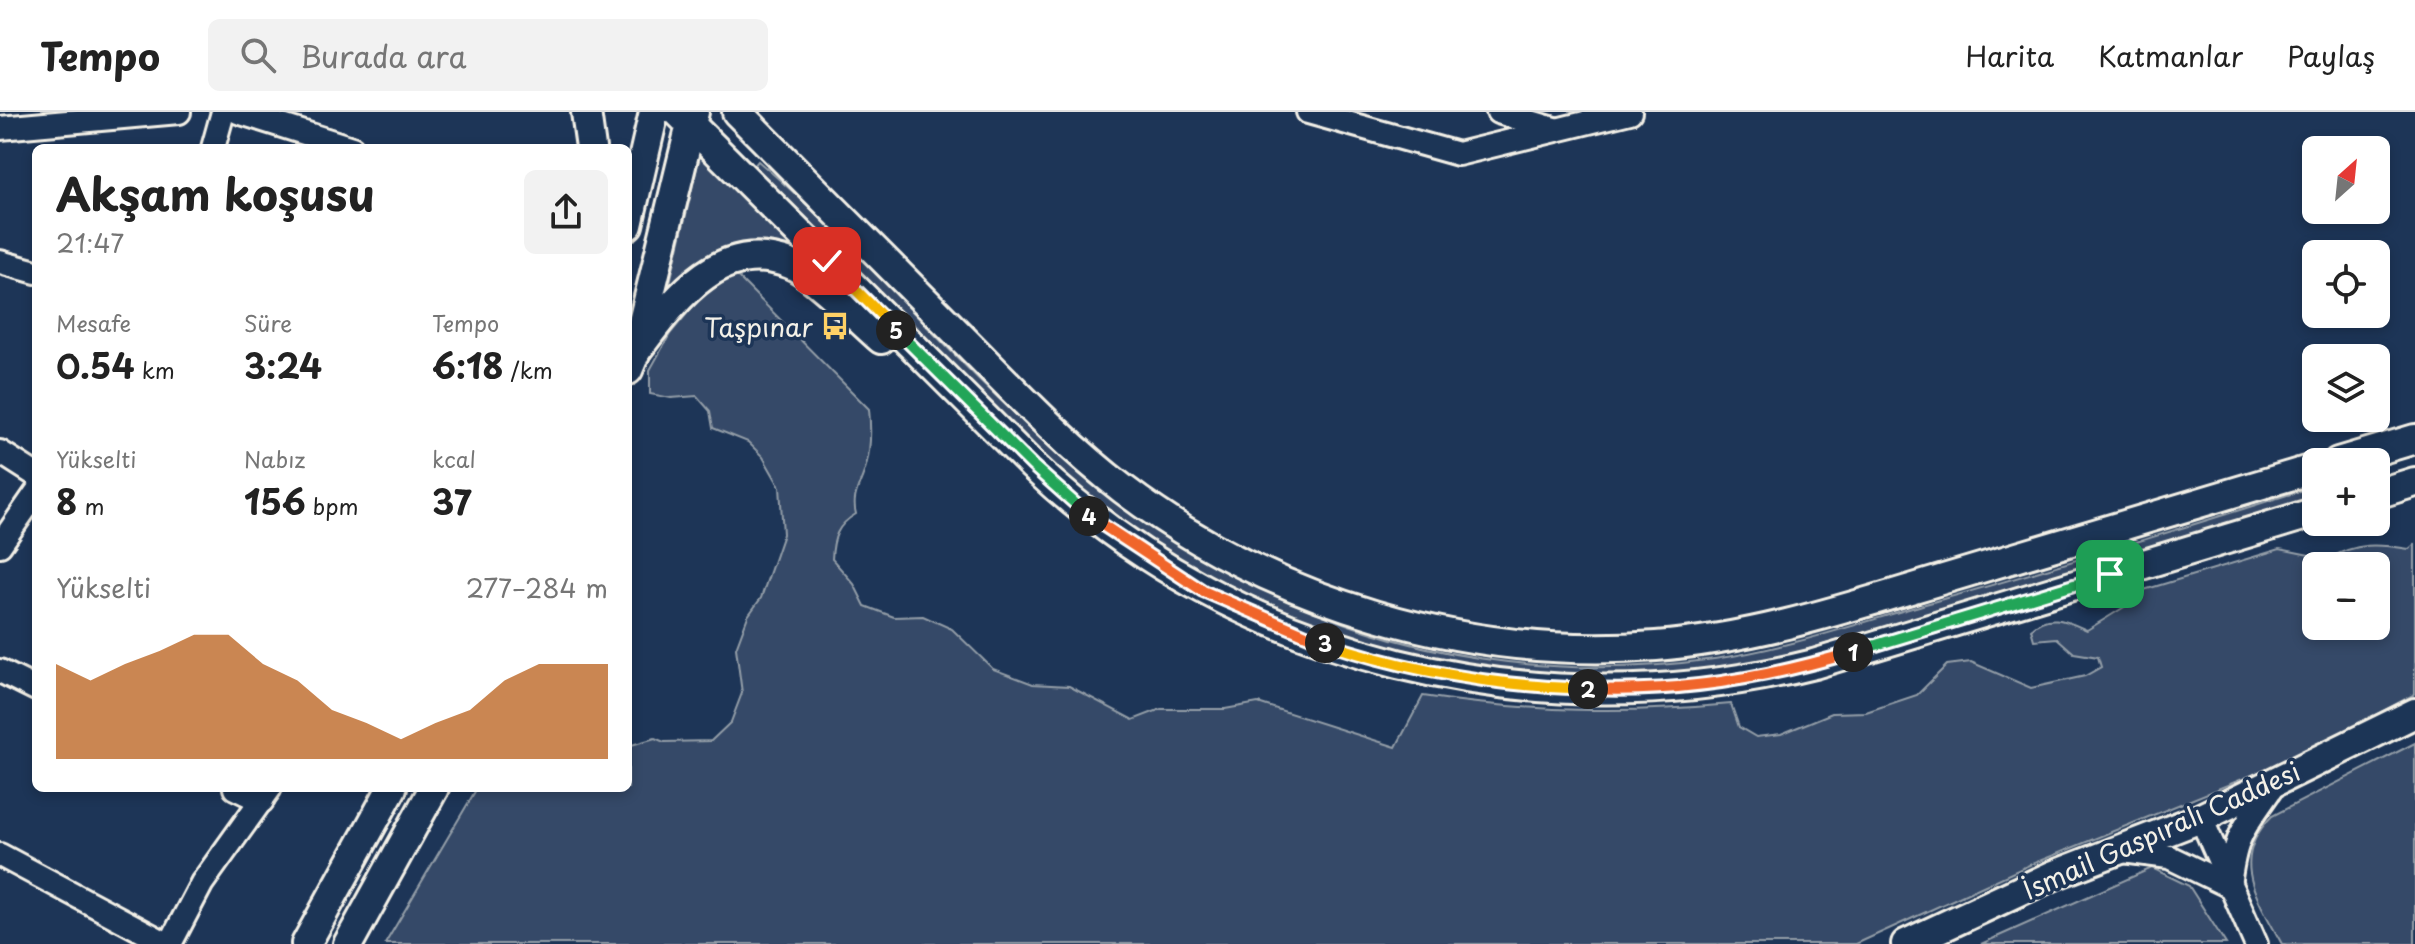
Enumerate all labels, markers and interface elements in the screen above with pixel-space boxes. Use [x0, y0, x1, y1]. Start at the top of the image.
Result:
search box [208, 19, 768, 91]
text: Tempo [40, 27, 160, 84]
icon: search [236, 33, 280, 77]
text: Burada ara [300, 33, 466, 78]
text: Harita [1965, 34, 2054, 77]
text: Katmanlar [2098, 34, 2243, 77]
text: Paylaş [2287, 34, 2375, 77]
north arrow [2302, 136, 2390, 224]
map controls [2302, 136, 2390, 640]
text: Akşam koşusu [56, 160, 375, 226]
button: share [524, 170, 608, 254]
text: 21:47 [56, 223, 124, 262]
pin [793, 227, 861, 295]
icon: check [805, 239, 849, 283]
button: locate [2302, 240, 2390, 328]
text: Mesafe [56, 306, 131, 339]
text: Süre [244, 306, 292, 339]
text: Tempo [432, 306, 499, 339]
place label: Taşpınar [704, 307, 813, 346]
pin: 5 [876, 310, 916, 350]
bus stop icon: Taşpınar [820, 311, 850, 341]
text: 5 [889, 313, 903, 346]
text: 0.54 [56, 339, 135, 391]
text: 3:24 [244, 339, 322, 391]
text: 6:18 [432, 339, 503, 391]
button: layers [2302, 344, 2390, 432]
text: km [135, 353, 175, 386]
text: /km [503, 353, 553, 386]
text: Yükselti [56, 442, 136, 475]
text: Nabız [244, 442, 305, 475]
text: kcal [432, 442, 476, 475]
button: + [2302, 448, 2390, 536]
text: 8 [56, 475, 77, 527]
text: 156 [244, 475, 306, 527]
text: 37 [432, 475, 472, 527]
text: m [77, 489, 104, 522]
text: bpm [306, 489, 359, 522]
pin: 4 [1069, 496, 1109, 536]
text: 4 [1082, 499, 1096, 532]
pin [2076, 540, 2144, 608]
icon: arrive [2088, 552, 2132, 596]
button: − [2302, 552, 2390, 640]
text: Yükselti [56, 568, 151, 607]
text: 277–284 m [466, 568, 608, 607]
pin: 3 [1305, 623, 1345, 663]
text: 3 [1318, 626, 1332, 659]
pin: 1 [1833, 632, 1873, 672]
text: 1 [1848, 635, 1858, 668]
pin: 2 [1568, 669, 1608, 709]
text: 2 [1580, 672, 1596, 705]
street label: İsmail Gaspıralı Caddesi [2016, 751, 2306, 909]

